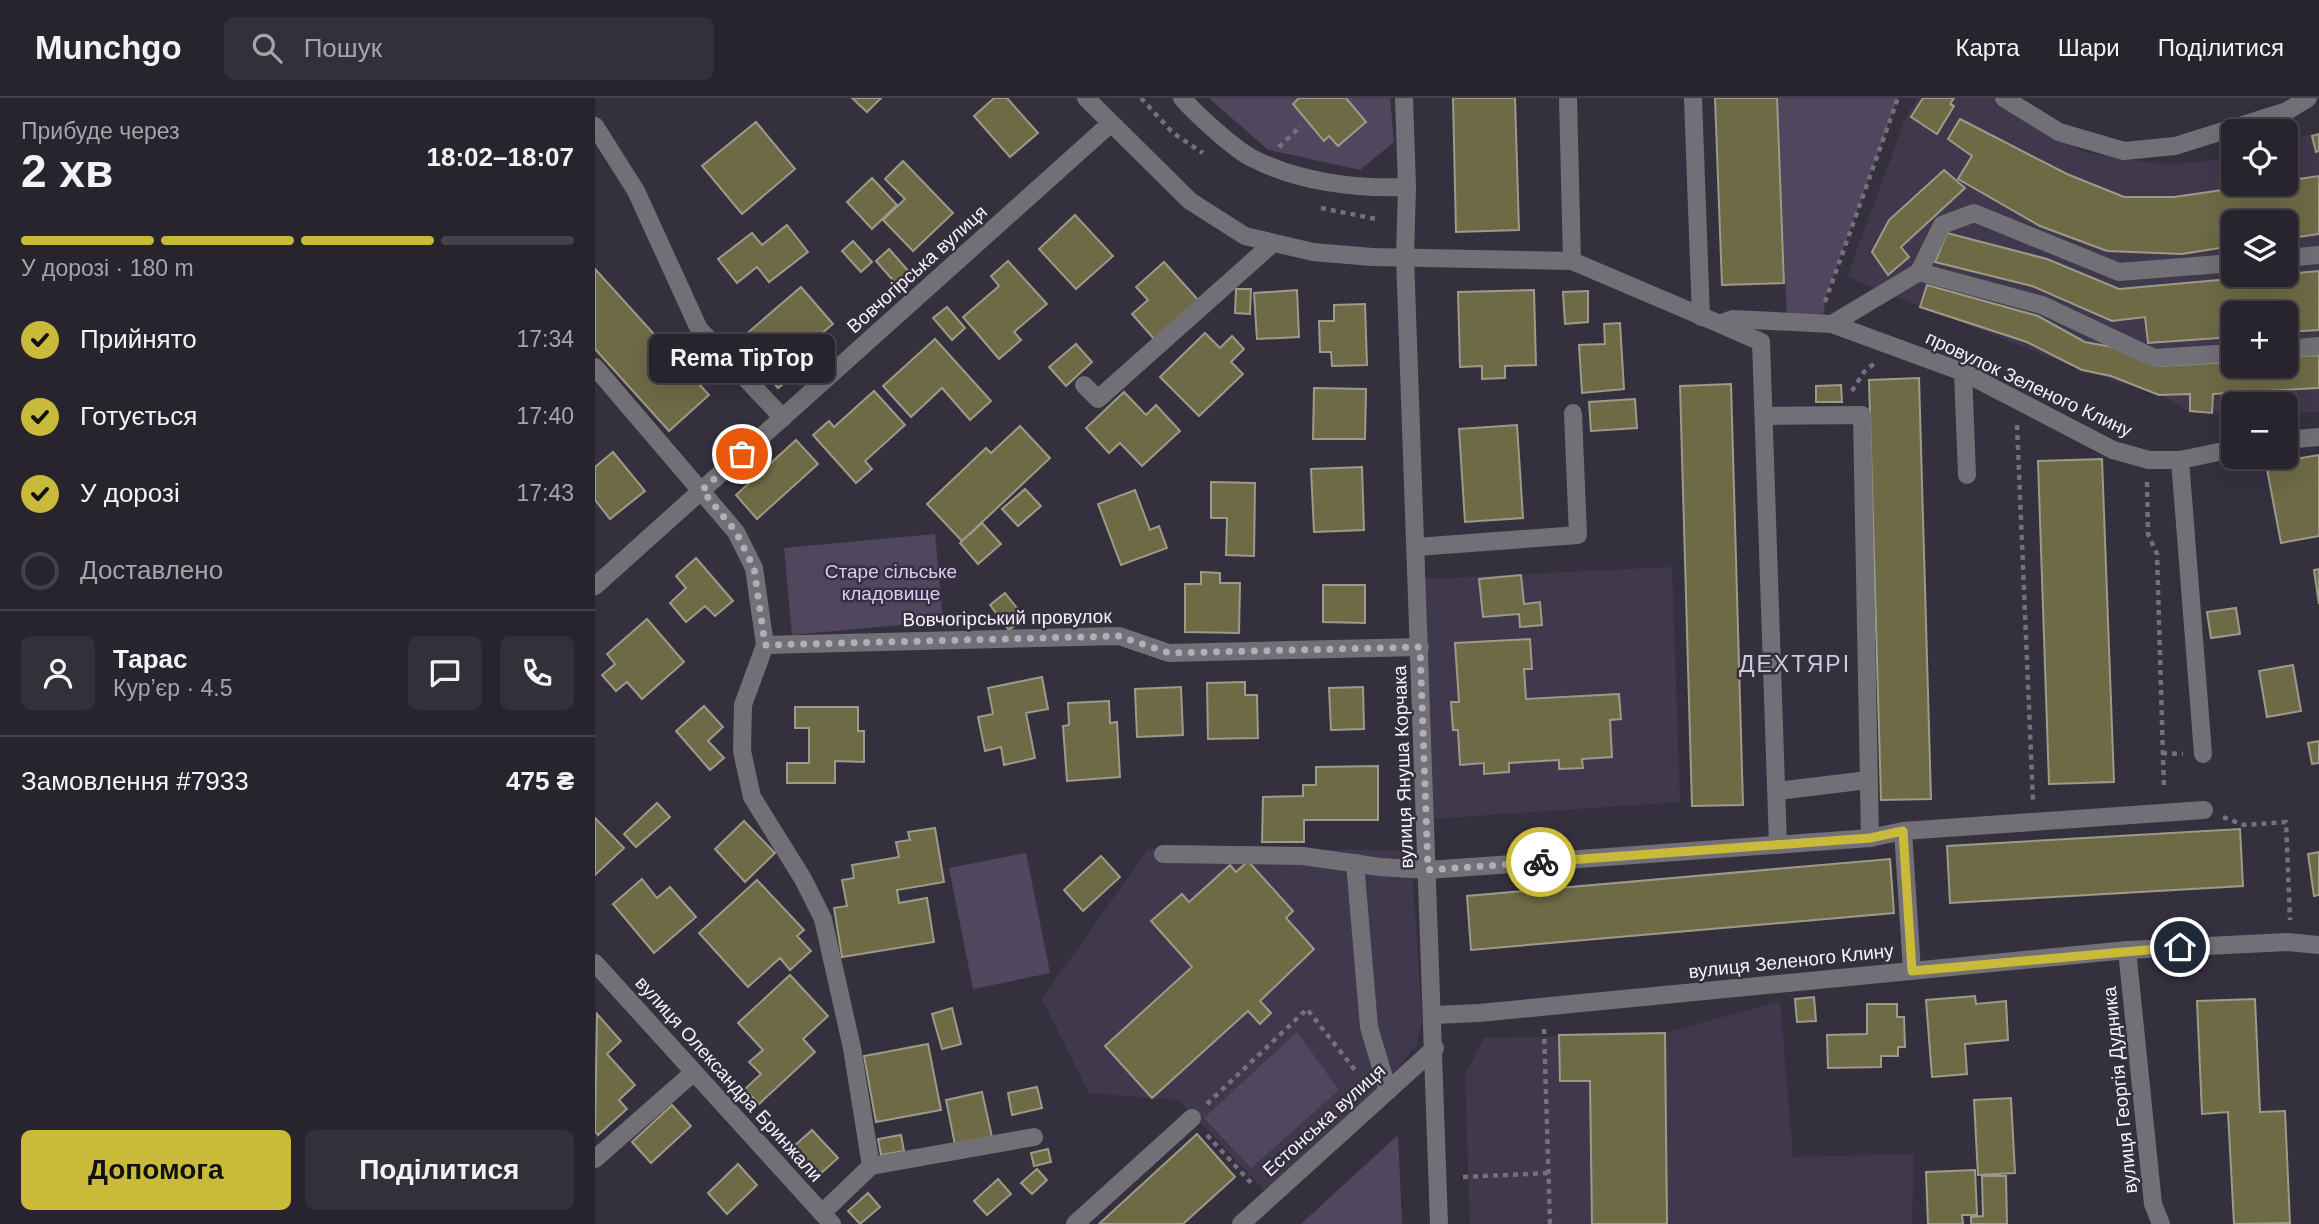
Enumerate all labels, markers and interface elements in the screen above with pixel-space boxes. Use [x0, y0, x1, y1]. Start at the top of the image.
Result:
search box [224, 17, 714, 80]
text: Munchgo [35, 29, 182, 66]
icon: search [248, 29, 286, 67]
text: Пошук [304, 33, 382, 63]
text: Карта [1955, 34, 2020, 61]
text: Шари [2058, 34, 2120, 61]
text: Поділитися [2158, 34, 2284, 61]
text: Прибуде через [21, 118, 180, 144]
map controls [2221, 119, 2298, 469]
button: locate [2221, 119, 2298, 196]
text: 18:02–18:07 [427, 142, 574, 172]
text: 2 хв [21, 145, 113, 197]
street label: Вовчогірська вулиця [843, 201, 991, 337]
button: layers [2221, 210, 2298, 287]
text: У дорозі · 180 m [21, 255, 194, 281]
button: + [2221, 301, 2298, 378]
icon: check [21, 321, 59, 359]
text: Прийнято [80, 324, 197, 354]
text: 17:34 [516, 326, 574, 352]
street label: провулок Зеленого Клину [1923, 327, 2136, 441]
callout: Rema TipTop [649, 335, 835, 384]
text: Rema TipTop [670, 345, 814, 371]
button: − [2221, 392, 2298, 469]
icon: check [21, 398, 59, 436]
text: Готується [80, 401, 197, 431]
text: 17:40 [516, 403, 574, 429]
pin [712, 424, 772, 484]
icon: bag [723, 435, 761, 473]
icon: check [21, 475, 59, 513]
text: У дорозі [80, 478, 180, 508]
text: 17:43 [516, 480, 574, 506]
text: Доставлено [80, 555, 223, 585]
park label: Старе сільське кладовище [825, 561, 957, 604]
street label: Вовчогірський провулок [902, 606, 1112, 630]
button: person [21, 636, 95, 710]
button: chat [408, 636, 482, 710]
button: phone [500, 636, 574, 710]
text: Тарас [113, 644, 188, 674]
district label: ДЕХТЯРІ [1739, 651, 1851, 677]
street label: вулиця Януша Корчака [1389, 665, 1417, 869]
text: Кур’єр · 4.5 [113, 675, 232, 701]
text: Замовлення #7933 [21, 766, 249, 796]
text: 475 ₴ [506, 766, 574, 796]
courier [1506, 827, 1576, 897]
icon: bike [1522, 843, 1560, 881]
pin [2150, 917, 2210, 977]
icon: home [2161, 928, 2199, 966]
street label: вулиця Зеленого Клину [1687, 940, 1895, 982]
street label: вулиця Олександра Бринжали [631, 972, 827, 1186]
street label: вулиця Георгія Дудника [2099, 985, 2141, 1195]
street label: Естонська вулиця [1259, 1060, 1389, 1180]
button: Допомога [21, 1130, 291, 1210]
button: Поділитися [305, 1130, 574, 1210]

